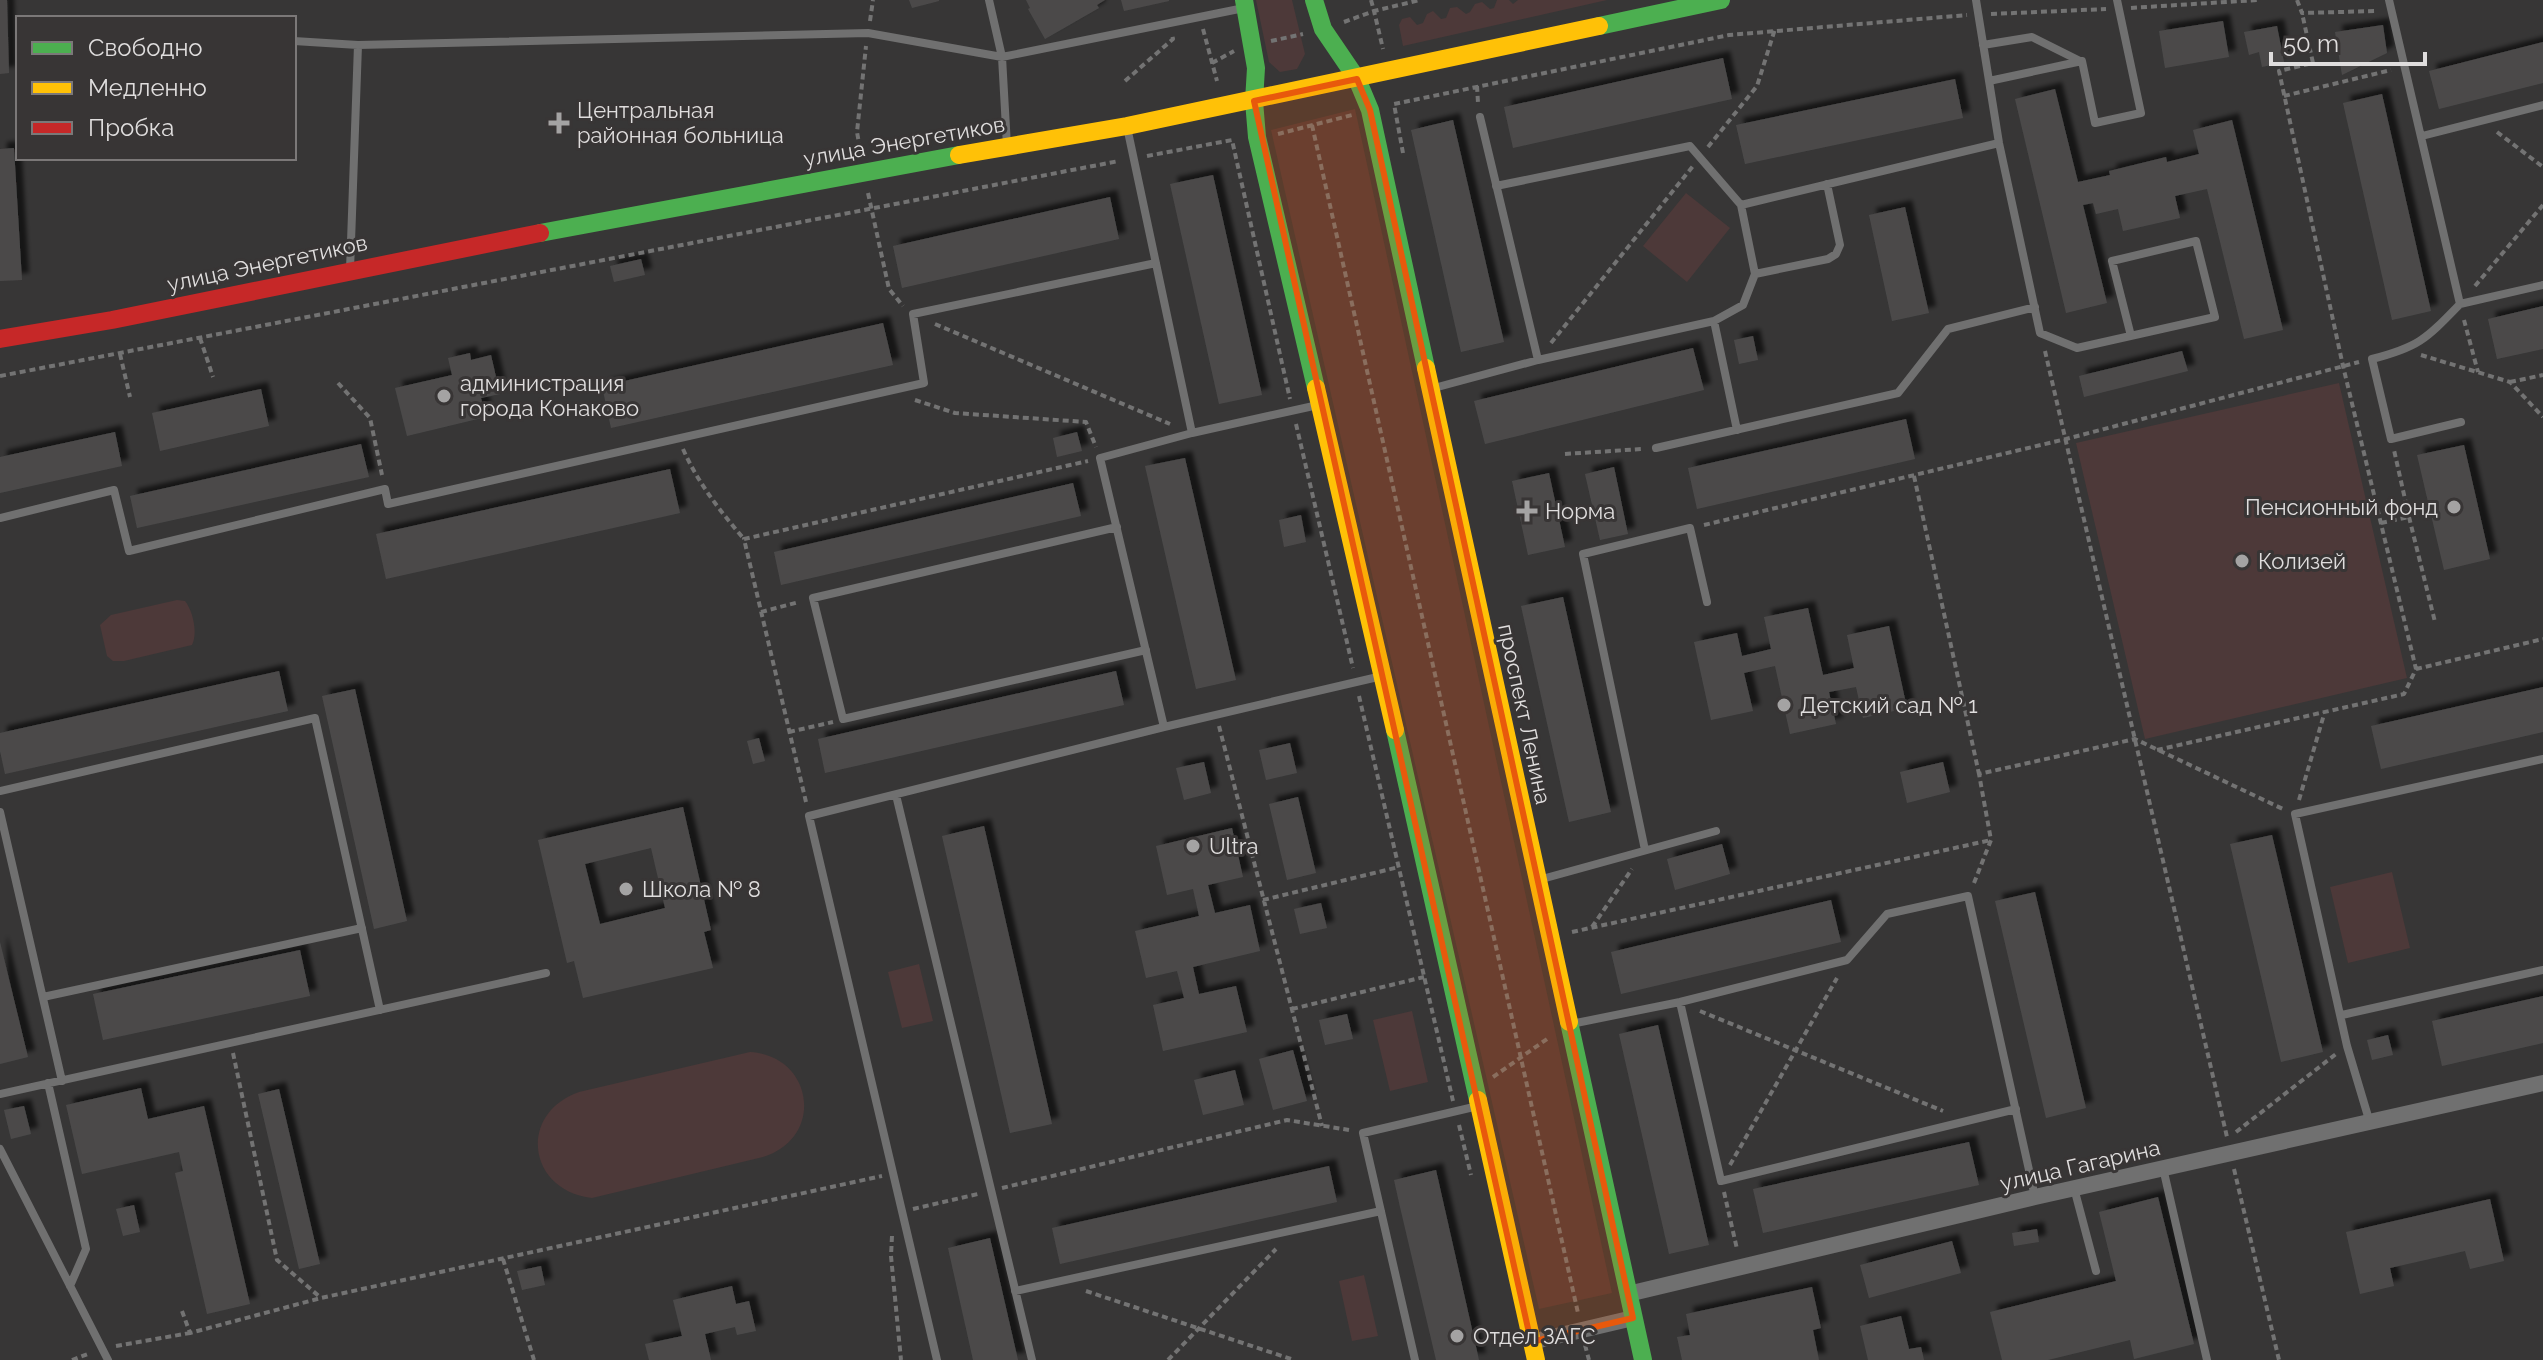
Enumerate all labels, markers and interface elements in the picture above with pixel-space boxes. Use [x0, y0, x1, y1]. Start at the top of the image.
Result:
legend [16, 16, 296, 160]
scale bar [2271, 16, 2425, 66]
text: 50 m [2283, 29, 2339, 58]
text: Свободно [88, 33, 203, 62]
text: Медленно [88, 73, 207, 102]
place label: Центральная районная больница [577, 97, 784, 148]
street label: улица Энергетиков [801, 110, 1007, 172]
marker: Центральная районная больница [548, 112, 570, 134]
text: Пробка [88, 113, 174, 142]
street label: улица Энергетиков [165, 229, 369, 297]
place label: администрация города Конаково [460, 370, 639, 421]
marker: администрация города Конаково [435, 387, 453, 405]
place label: Пенсионный фонд [2245, 494, 2438, 520]
place label: Норма [1545, 498, 1615, 524]
marker: Пенсионный фонд [2445, 498, 2463, 516]
marker: Норма [1516, 500, 1538, 522]
place label: Колизей [2258, 548, 2346, 574]
marker: Колизей [2233, 552, 2251, 570]
street label: проспект Ленина [1493, 621, 1557, 807]
place label: Детский сад № 1 [1800, 692, 1978, 718]
marker: Детский сад № 1 [1775, 696, 1793, 714]
place label: Ultra [1209, 833, 1259, 859]
marker: Ultra [1184, 837, 1202, 855]
place label: Школа № 8 [642, 876, 761, 902]
marker: Школа № 8 [617, 880, 635, 898]
street label: улица Гагарина [1997, 1134, 2163, 1196]
place label: Отдел ЗАГС [1473, 1323, 1596, 1349]
marker: Отдел ЗАГС [1448, 1327, 1466, 1345]

